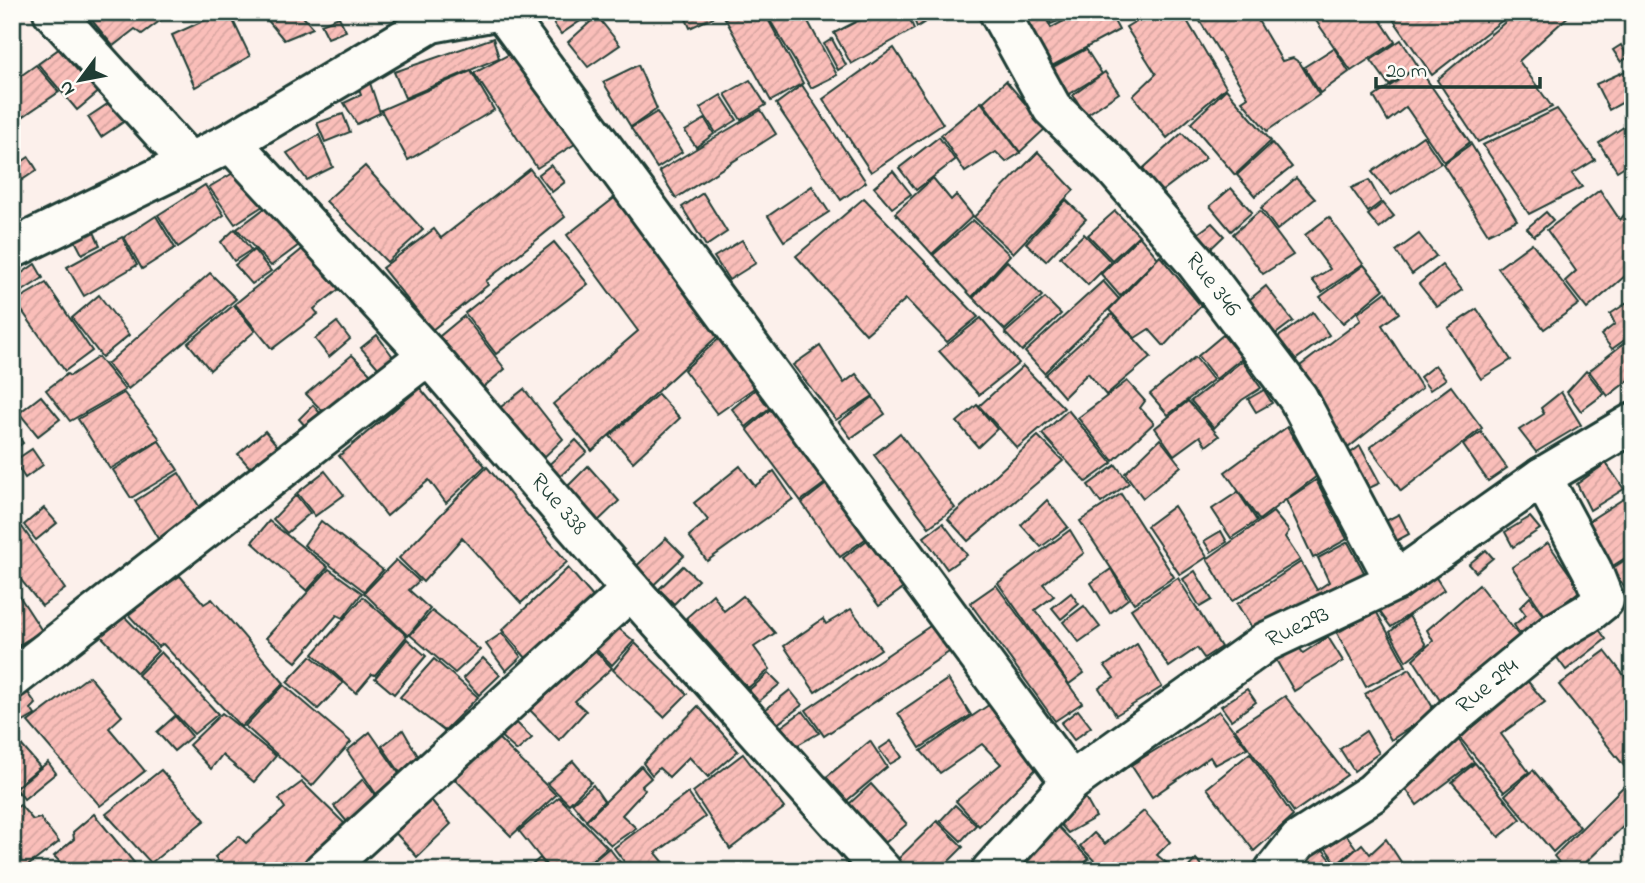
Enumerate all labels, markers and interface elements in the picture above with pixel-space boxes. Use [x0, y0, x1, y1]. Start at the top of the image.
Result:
north arrow [46, 46, 116, 116]
scale bar [1376, 46, 1540, 90]
text: 20 m [1386, 57, 1427, 87]
text: N [53, 75, 83, 100]
street label: Rue 346 [1175, 245, 1249, 325]
street label: Rue 338 [521, 466, 595, 544]
street label: Rue293 [1260, 598, 1336, 658]
street label: Rue 294 [1449, 650, 1527, 724]

